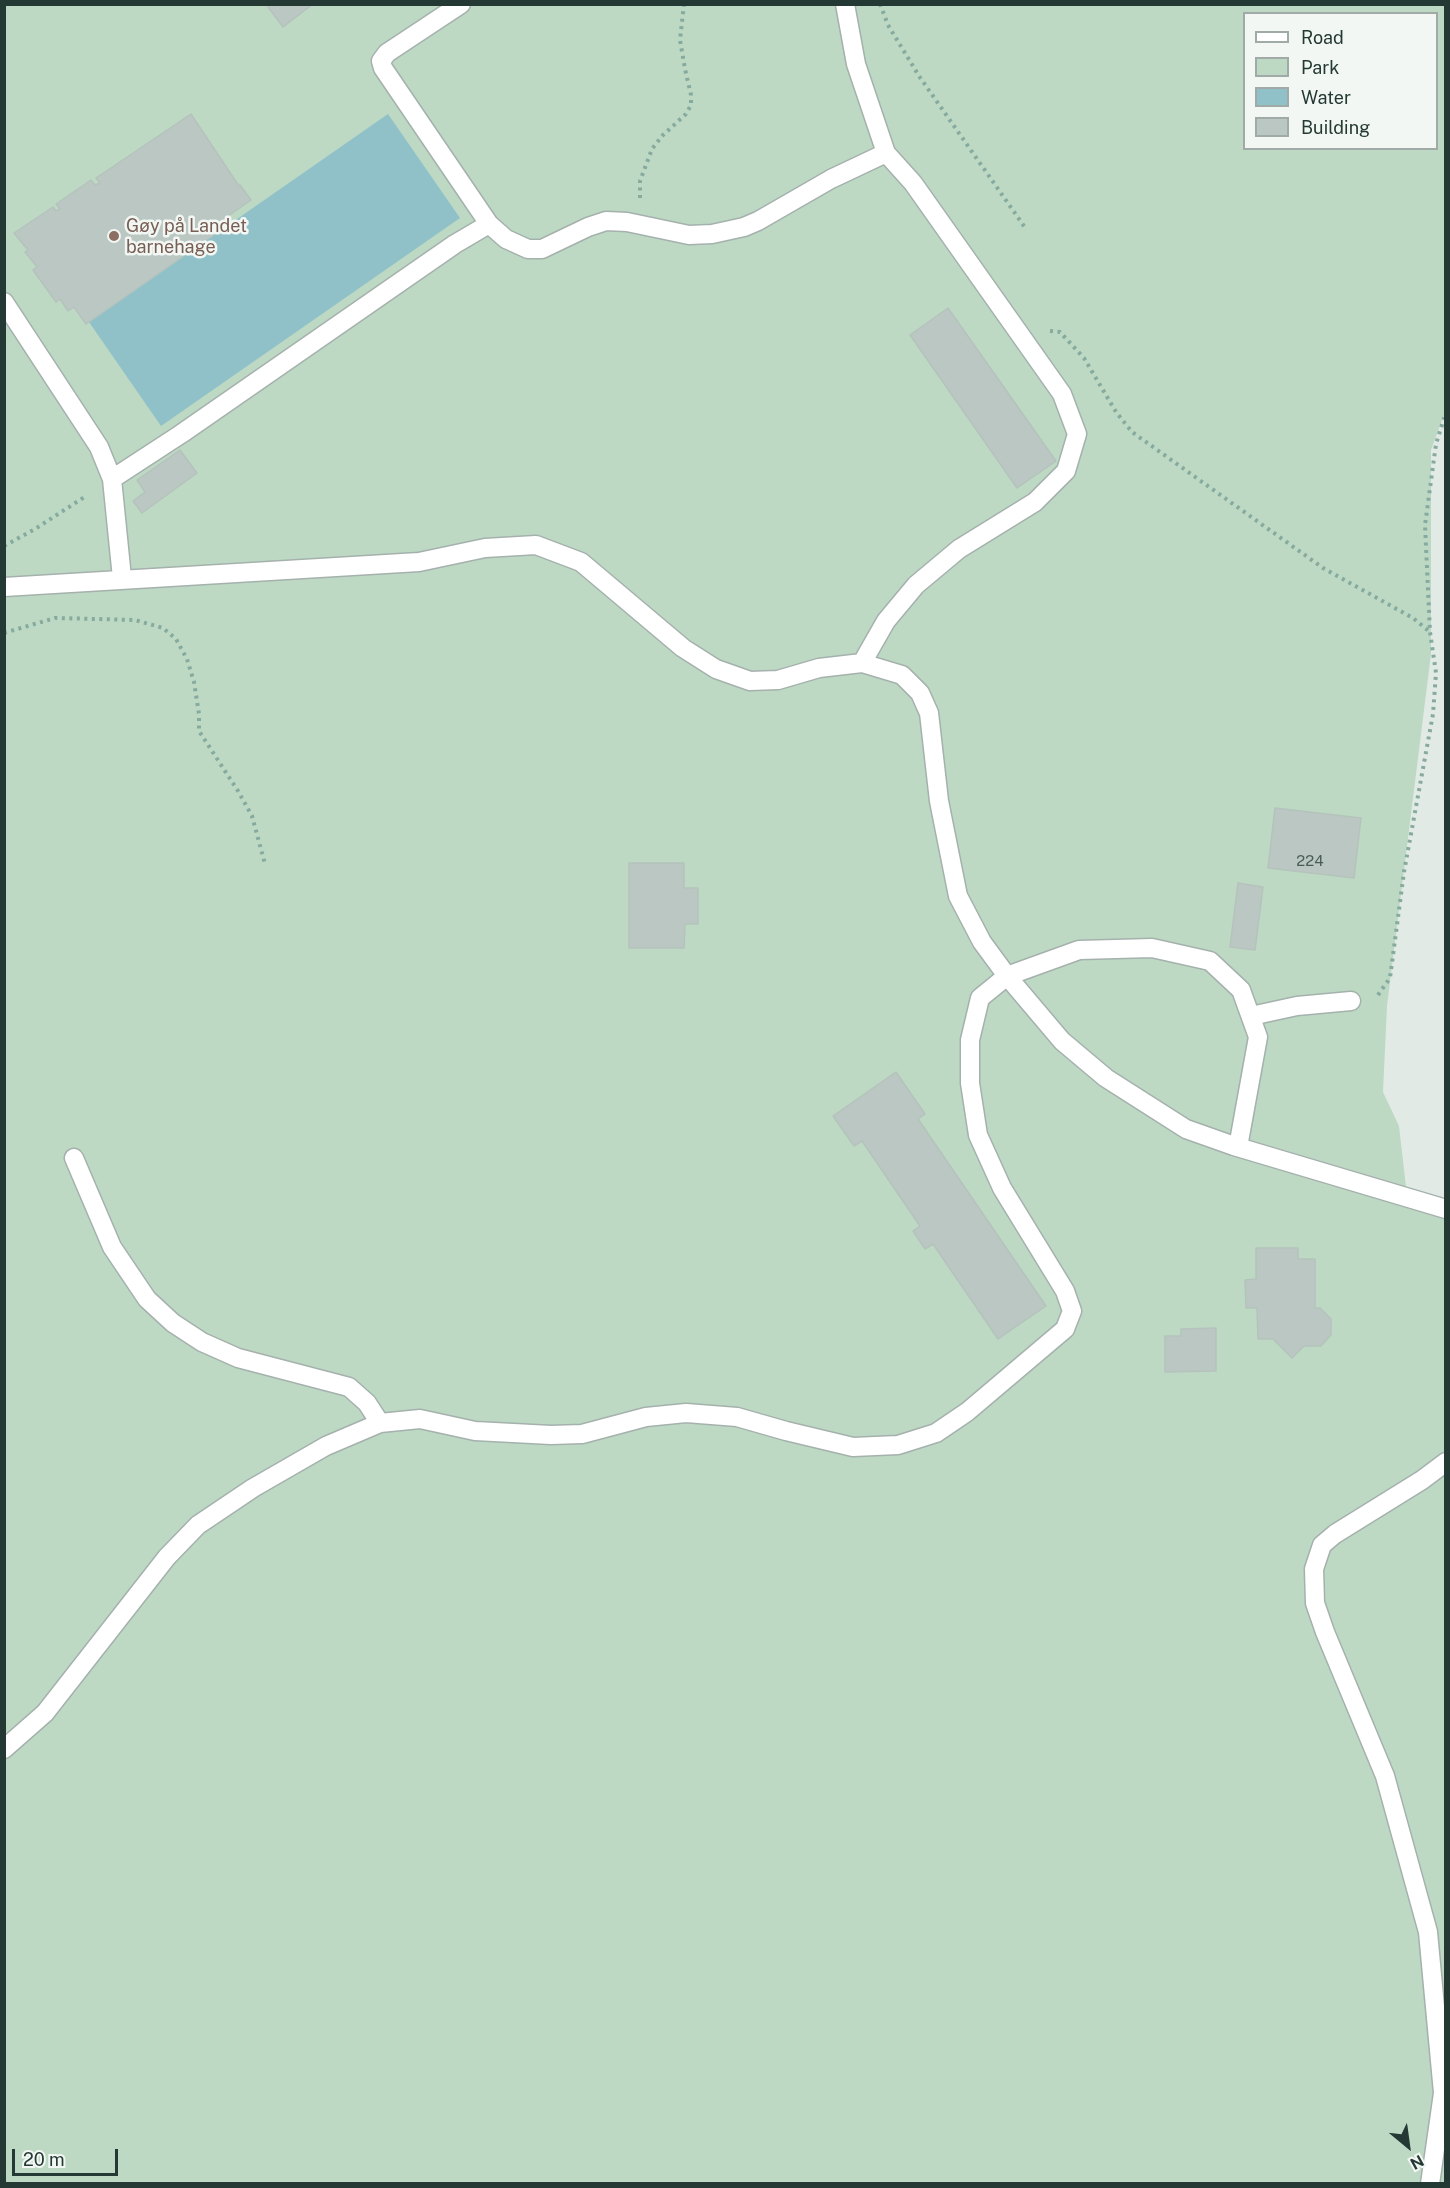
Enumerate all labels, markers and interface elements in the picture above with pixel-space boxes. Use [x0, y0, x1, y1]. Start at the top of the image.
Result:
legend [1243, 12, 1438, 150]
text: Road [1301, 27, 1344, 48]
text: Park [1301, 57, 1339, 78]
text: Water [1301, 87, 1351, 108]
text: Building [1301, 117, 1370, 138]
place label: Gøy på Landet barnehage [126, 215, 247, 258]
marker: Gøy på Landet barnehage [107, 229, 121, 243]
house number: 224 [1296, 852, 1324, 870]
north arrow [1378, 2116, 1438, 2176]
scale bar [15, 2137, 122, 2175]
text: 20 m [23, 2149, 65, 2170]
text: N [1407, 2151, 1427, 2174]

